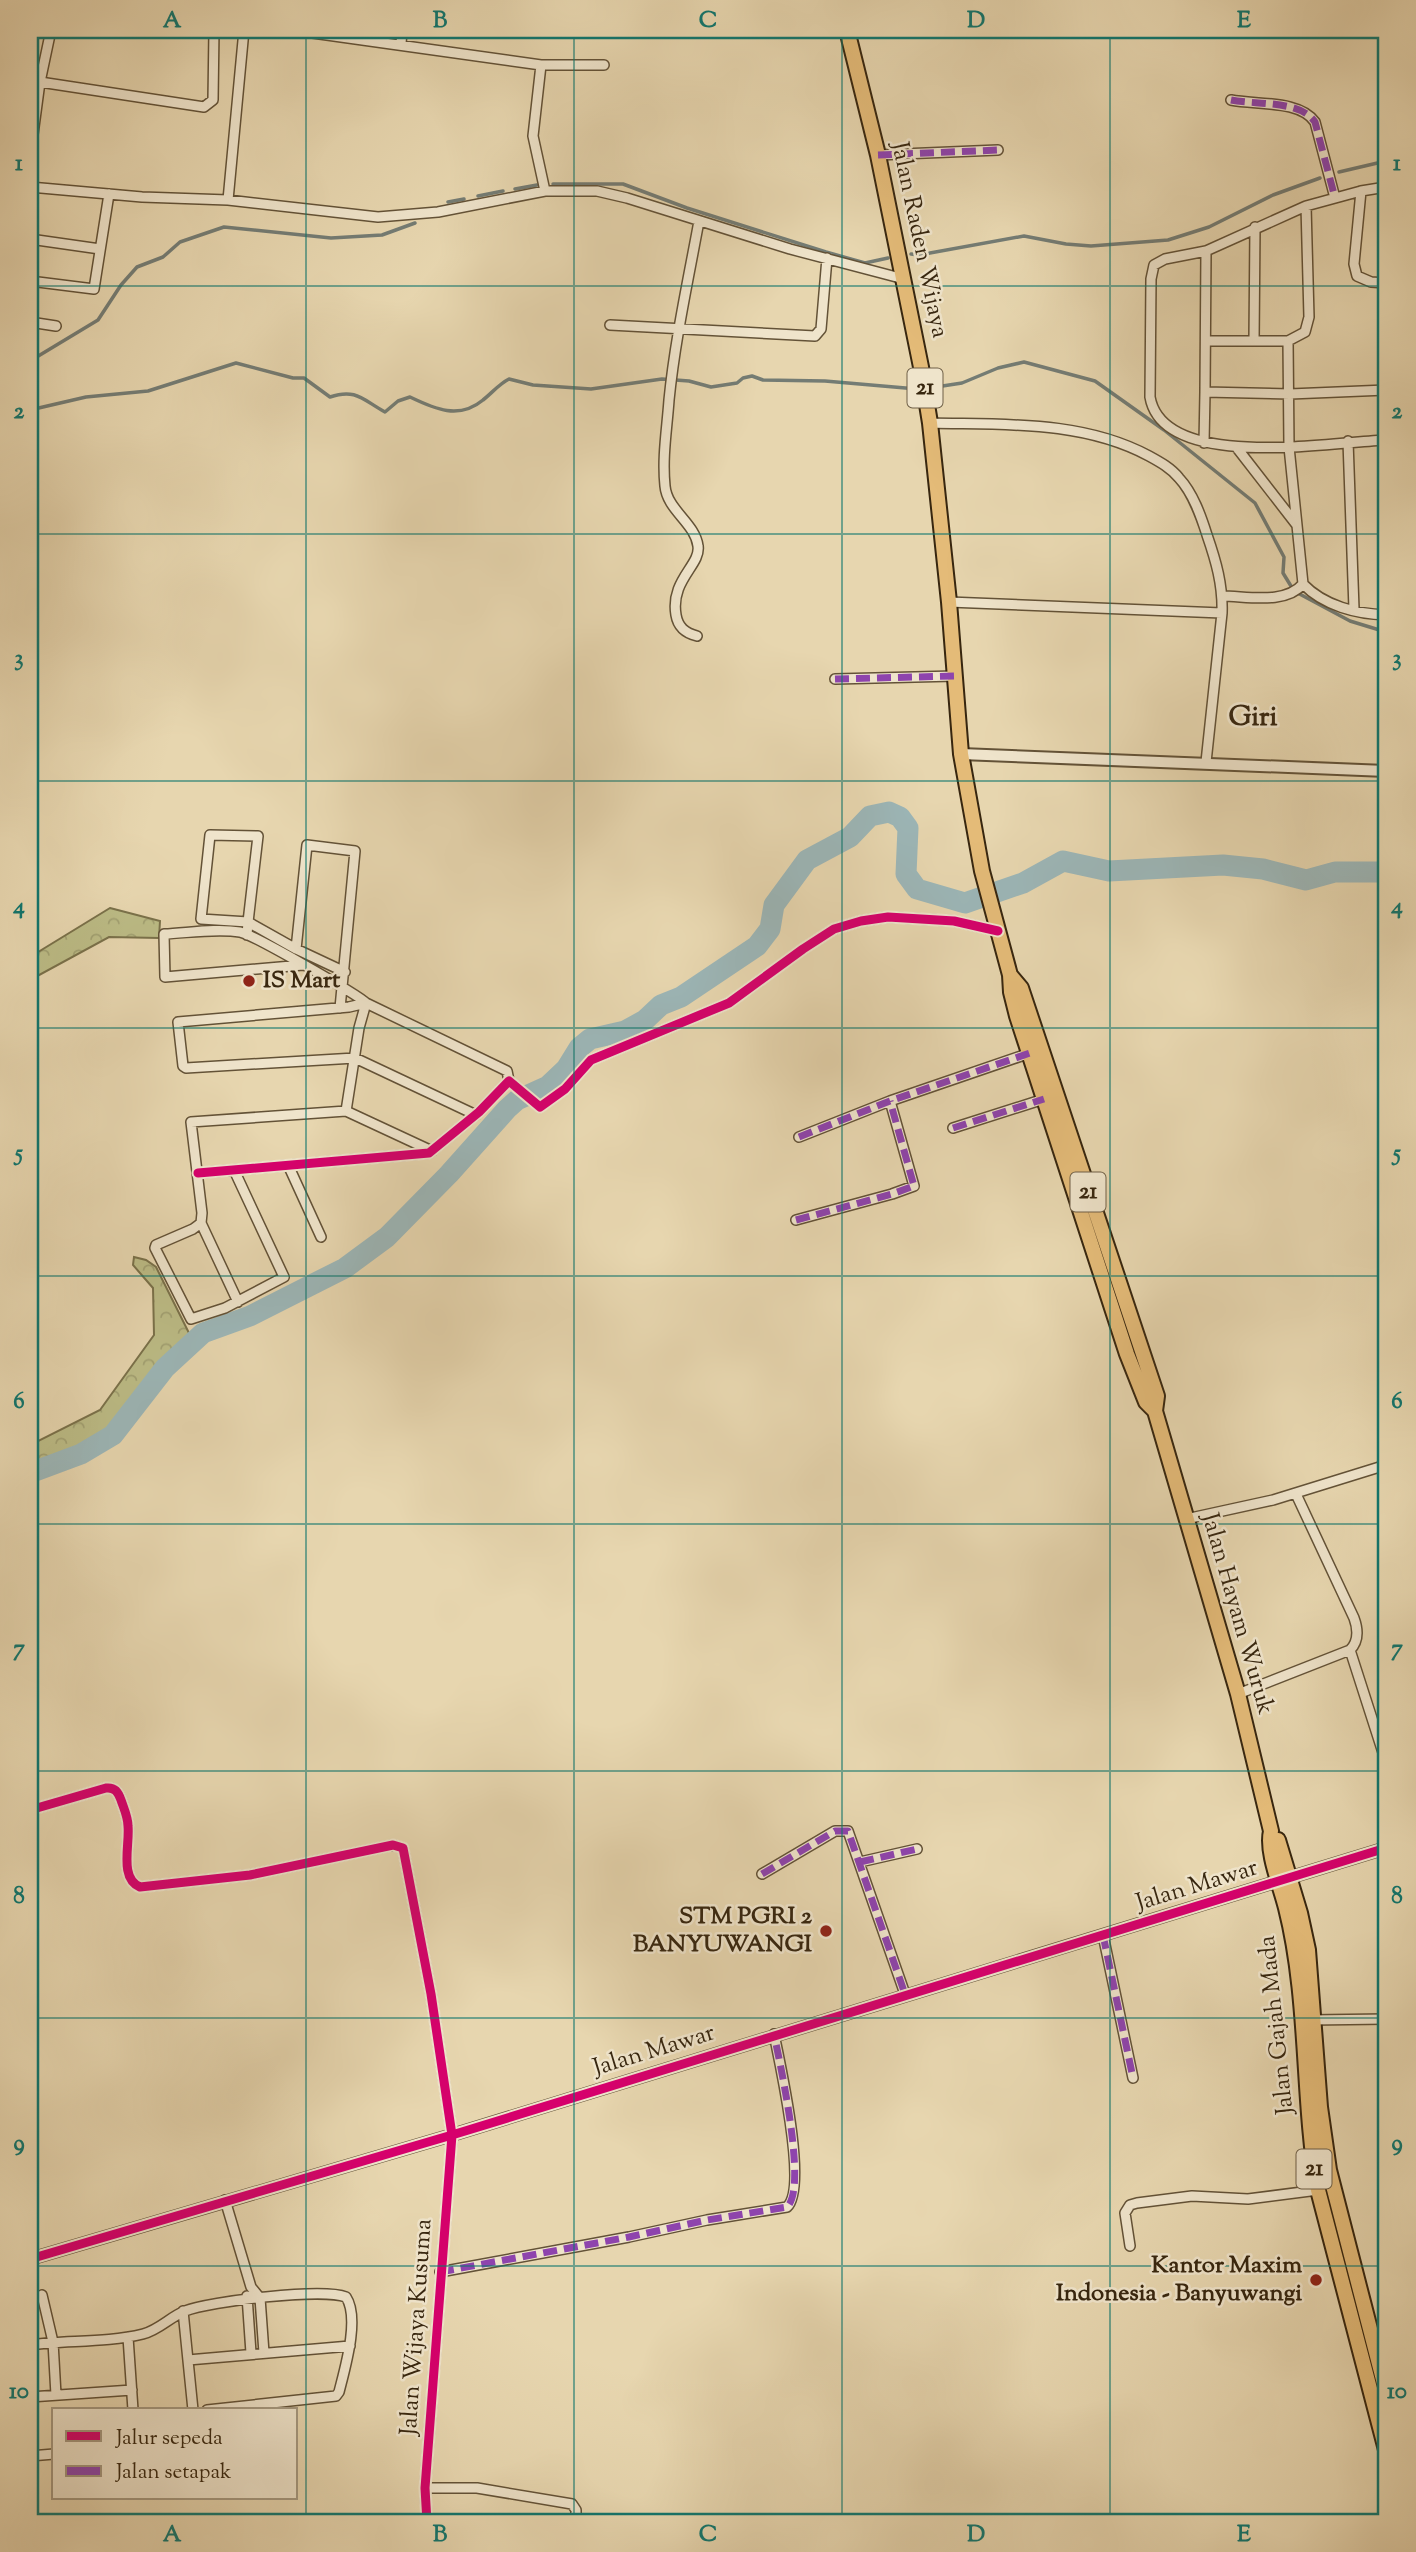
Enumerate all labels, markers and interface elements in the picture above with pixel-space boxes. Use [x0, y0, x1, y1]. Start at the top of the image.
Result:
text: A [163, 5, 182, 38]
text: B [433, 5, 448, 38]
text: C [699, 5, 717, 38]
text: D [967, 5, 985, 38]
text: E [1237, 5, 1251, 38]
street label: Jalan Raden Wijaya [881, 137, 956, 341]
text: 1 [15, 148, 23, 181]
text: 1 [1393, 148, 1401, 181]
road number: 21 [908, 368, 942, 408]
text: 2 [14, 396, 25, 429]
text: 2 [1392, 396, 1403, 429]
text: 3 [14, 643, 24, 676]
text: 3 [1392, 643, 1402, 676]
district label: Giri [1228, 698, 1278, 738]
text: 4 [12, 891, 25, 924]
text: 4 [1390, 891, 1403, 924]
place label: IS Mart [263, 964, 341, 998]
marker: IS Mart [241, 973, 257, 989]
text: 5 [13, 1138, 23, 1171]
text: 5 [1391, 1138, 1401, 1171]
road number: 21 [1070, 1172, 1106, 1212]
text: 6 [13, 1386, 25, 1419]
text: 6 [1391, 1386, 1403, 1419]
street label: Jalan Hayam Wuruk [1191, 1508, 1282, 1719]
text: 7 [13, 1633, 25, 1666]
text: 7 [1391, 1633, 1403, 1666]
street label: Jalan Mawar [1130, 1851, 1262, 1921]
text: 8 [13, 1881, 25, 1914]
text: 8 [1391, 1881, 1403, 1914]
place label: STM PGRI 2 BANYUWANGI [633, 1900, 813, 1962]
marker: STM PGRI 2 BANYUWANGI [818, 1923, 834, 1939]
street label: Jalan Gajah Mada [1251, 1934, 1304, 2118]
street label: Jalan Mawar [587, 2016, 719, 2086]
text: 9 [13, 2128, 25, 2161]
text: 9 [1391, 2128, 1403, 2161]
road number: 21 [1296, 2150, 1332, 2188]
street label: Jalan Wijaya Kusuma [392, 2217, 442, 2439]
place label: Kantor Maxim Indonesia - Banyuwangi [1056, 2249, 1302, 2311]
marker: Kantor Maxim Indonesia - Banyuwangi [1308, 2272, 1324, 2288]
text: 10 [9, 2376, 29, 2409]
text: 10 [1387, 2376, 1407, 2409]
legend [52, 2408, 298, 2500]
text: Jalur sepeda [115, 2424, 223, 2454]
text: Jalan setapak [115, 2458, 232, 2488]
text: A [163, 2519, 182, 2552]
text: B [433, 2519, 448, 2552]
text: C [699, 2519, 717, 2552]
text: D [967, 2519, 985, 2552]
text: E [1237, 2519, 1251, 2552]

